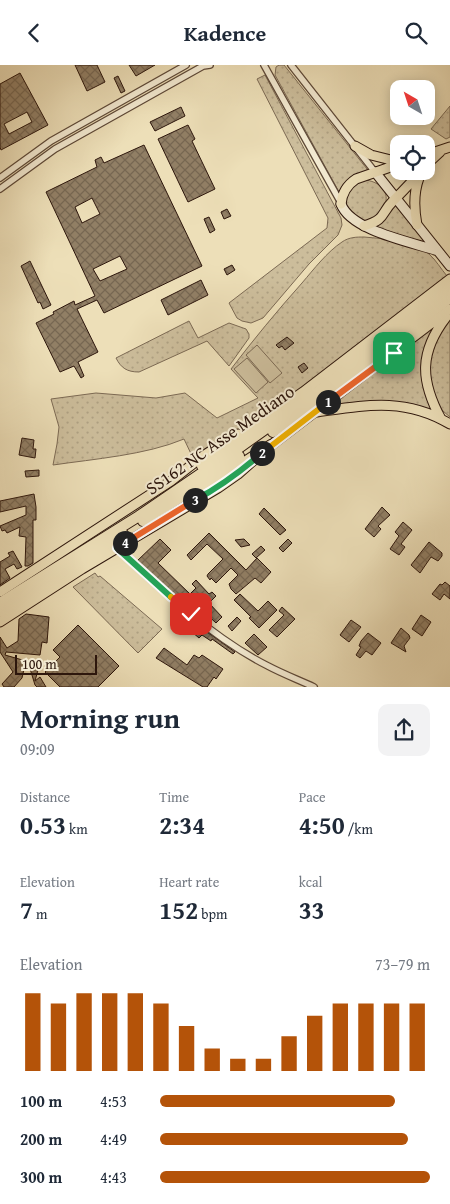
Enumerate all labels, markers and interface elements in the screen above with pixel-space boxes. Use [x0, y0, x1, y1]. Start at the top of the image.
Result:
text: Kadence [184, 17, 266, 49]
icon: back [20, 19, 48, 47]
icon: search [402, 19, 430, 47]
north arrow [390, 80, 435, 125]
map controls [390, 80, 435, 180]
button: locate [390, 135, 435, 180]
pin [373, 332, 415, 374]
icon: arrive [380, 339, 408, 367]
street label: SS162 NC Asse Mediano [142, 381, 298, 499]
pin: 1 [316, 389, 340, 415]
text: 1 [325, 392, 332, 412]
pin: 2 [250, 441, 274, 465]
pin: 3 [182, 487, 208, 513]
text: 3 [192, 490, 199, 510]
pin: 4 [112, 531, 138, 555]
text: 4 [122, 533, 129, 553]
pin [170, 593, 212, 635]
icon: check [177, 600, 205, 628]
scale bar [15, 651, 98, 675]
text: 100 m [22, 654, 57, 674]
text: Morning run [20, 697, 180, 738]
button: share [378, 704, 430, 756]
text: 09:09 [20, 737, 55, 761]
text: Distance [20, 787, 70, 807]
text: Time [159, 787, 189, 807]
text: Pace [299, 787, 326, 807]
text: 0.53 [20, 807, 66, 843]
text: 2:34 [159, 807, 205, 843]
text: 4:50 [299, 807, 345, 843]
text: km [66, 819, 88, 839]
text: /km [345, 819, 373, 839]
text: Elevation [20, 872, 75, 892]
text: Heart rate [159, 872, 219, 892]
text: kcal [299, 872, 323, 892]
text: 7 [20, 892, 33, 928]
text: 152 [159, 892, 198, 928]
text: 33 [299, 892, 325, 928]
text: m [33, 904, 47, 924]
text: bpm [198, 904, 228, 924]
text: Elevation [20, 952, 83, 976]
text: 73–79 m [375, 952, 430, 976]
text: 100 m [20, 1089, 62, 1113]
text: 4:53 [100, 1089, 127, 1113]
text: 200 m [20, 1127, 62, 1151]
text: 4:49 [100, 1127, 127, 1151]
text: 300 m [20, 1165, 62, 1189]
text: 4:43 [100, 1165, 127, 1189]

